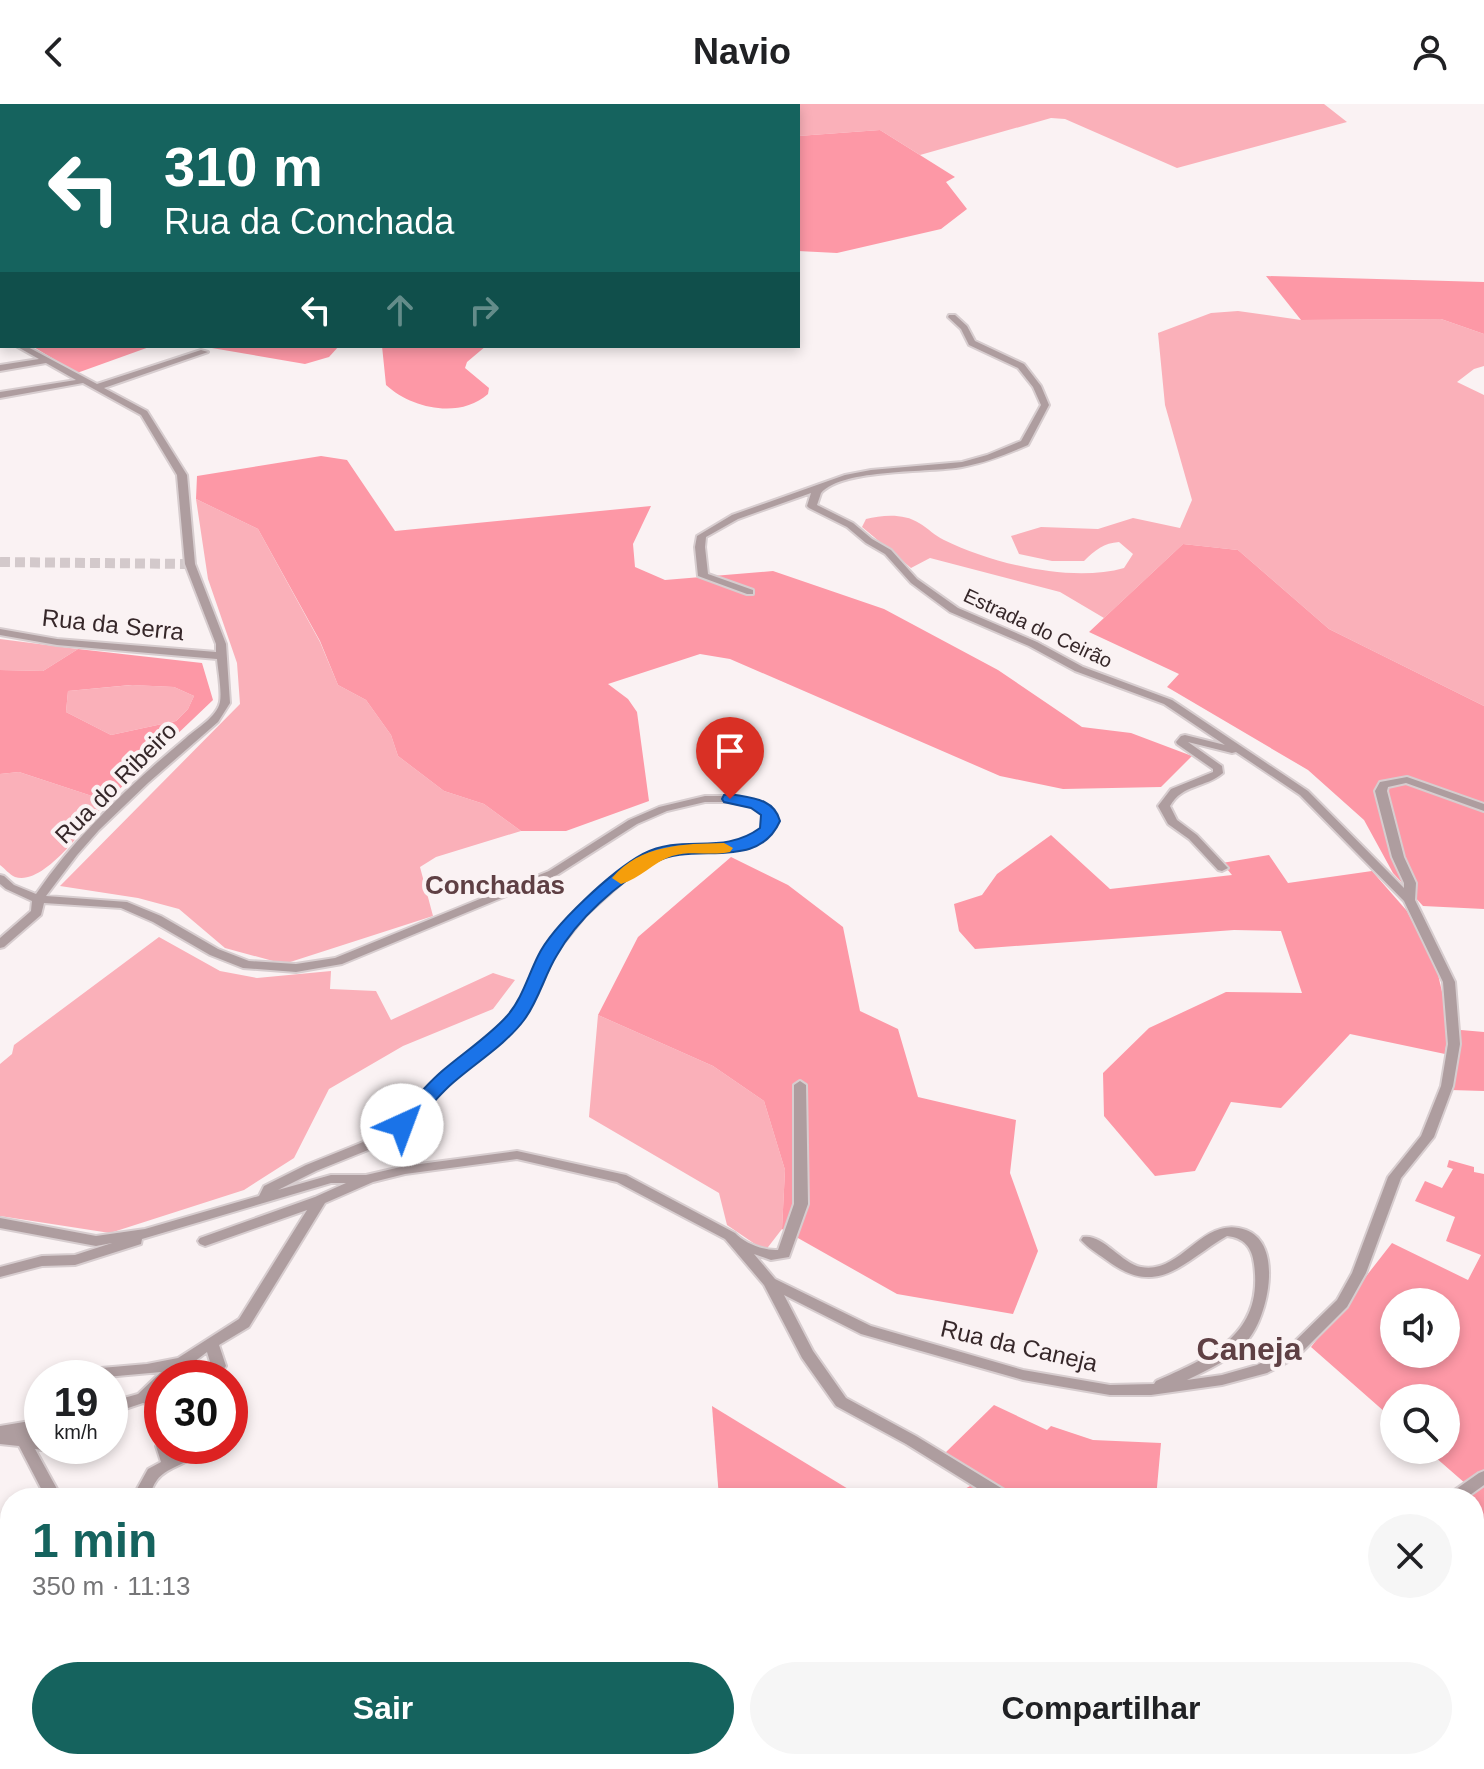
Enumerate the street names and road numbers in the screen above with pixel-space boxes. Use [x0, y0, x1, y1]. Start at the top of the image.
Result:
street label: Estrada do Ceirão [960, 584, 1116, 672]
street label: Rua da Serra [41, 604, 186, 645]
street label: Rua do Ribeiro [49, 716, 182, 849]
street label: Rua da Caneja [938, 1314, 1101, 1377]

